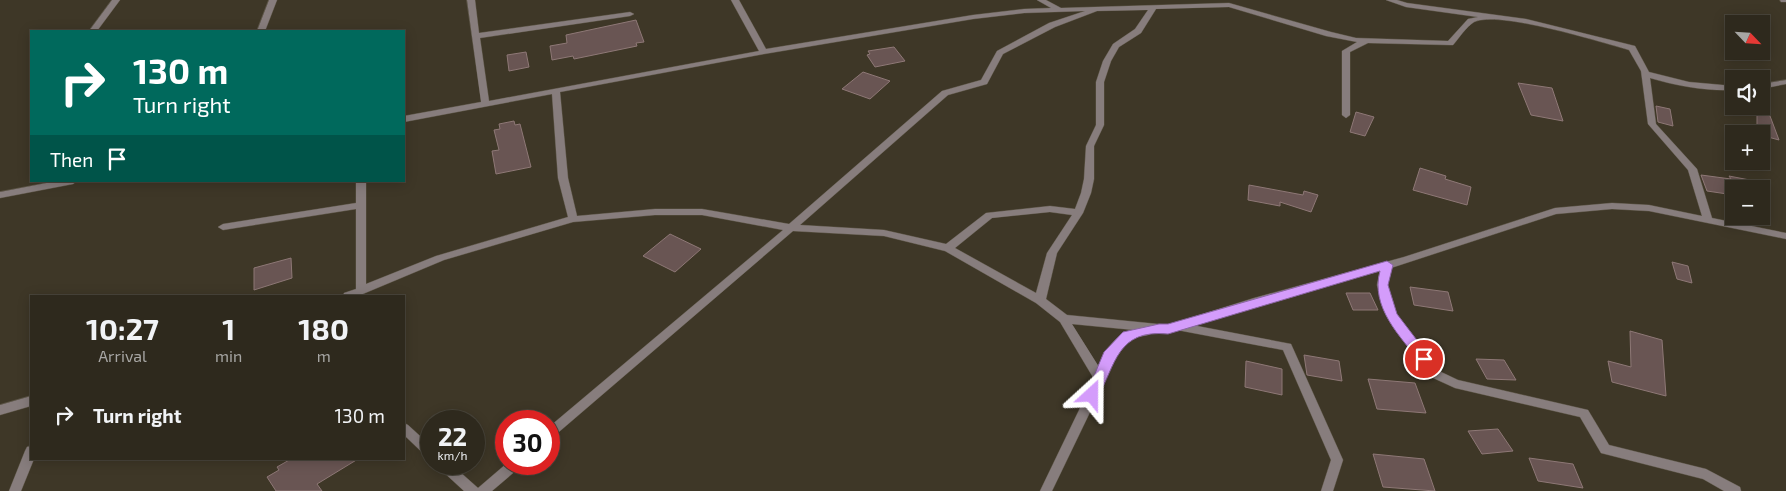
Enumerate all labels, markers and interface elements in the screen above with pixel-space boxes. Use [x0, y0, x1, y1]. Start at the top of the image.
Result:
north arrow [1725, 15, 1770, 60]
map controls [1725, 15, 1770, 225]
text: 130 m [133, 49, 228, 91]
icon: right [50, 50, 115, 115]
button: sound [1725, 70, 1770, 115]
text: Turn right [133, 91, 231, 117]
button: + [1725, 125, 1770, 170]
icon: arrive [103, 145, 131, 173]
text: Then [50, 148, 93, 171]
button: − [1725, 180, 1770, 225]
text: 10:27 [86, 310, 159, 346]
text: 1 [222, 310, 235, 346]
text: 180 [298, 310, 349, 346]
pin [1403, 338, 1445, 380]
icon: arrive [1410, 345, 1438, 373]
text: Arrival [98, 346, 147, 365]
text: min [215, 346, 242, 365]
text: m [317, 346, 331, 365]
position arrow [1065, 368, 1117, 420]
icon: right [50, 401, 78, 429]
text: Turn right [93, 404, 181, 427]
text: 130 m [335, 404, 385, 427]
speed limit sign: 30 [495, 410, 560, 475]
text: 22 [438, 421, 467, 451]
text: km/h [438, 448, 467, 462]

